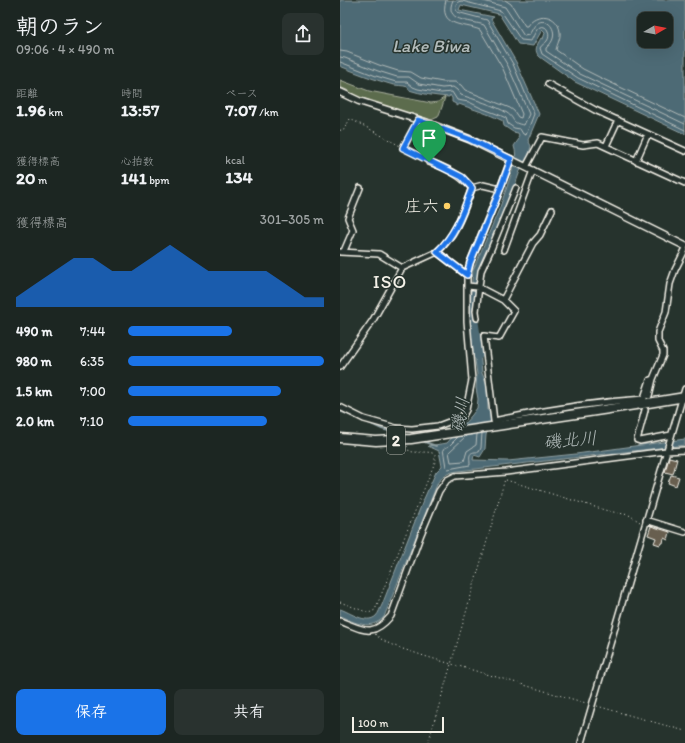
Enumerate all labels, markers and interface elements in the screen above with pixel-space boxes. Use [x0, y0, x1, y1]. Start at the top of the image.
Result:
north arrow [637, 12, 673, 48]
map controls [637, 12, 673, 48]
text: 朝のラン [16, 13, 104, 40]
button: share [282, 13, 324, 55]
water label: Lake Biwa [392, 35, 471, 57]
text: 09:06 · 4 × 490 m [16, 42, 114, 57]
text: 距離 [16, 87, 38, 100]
text: 時間 [121, 87, 143, 100]
text: ペース [225, 87, 258, 100]
text: 1.96 [16, 100, 46, 120]
text: 13:57 [121, 100, 159, 120]
text: 7:07 [225, 100, 257, 120]
text: km [46, 106, 63, 119]
text: /km [257, 106, 279, 119]
pin [412, 121, 446, 162]
icon: arrive [418, 127, 440, 149]
text: kcal [225, 154, 245, 167]
text: 獲得標高 [16, 155, 60, 168]
text: 心拍数 [121, 155, 154, 168]
text: 134 [225, 167, 253, 187]
text: 20 [16, 168, 35, 188]
text: 141 [121, 168, 147, 188]
text: m [35, 174, 47, 187]
text: bpm [147, 174, 170, 187]
place label: 庄六 [405, 196, 439, 216]
marker: 庄六 [442, 201, 452, 211]
text: 301–305 m [260, 212, 324, 227]
text: 獲得標高 [16, 215, 68, 230]
district label: ISO [373, 270, 407, 293]
text: 490 m [16, 324, 52, 339]
text: 7:44 [80, 324, 105, 339]
text: 980 m [16, 354, 52, 369]
text: 6:35 [80, 354, 104, 369]
text: 1.5 km [16, 384, 52, 399]
text: 7:00 [80, 384, 106, 399]
water label: 磯川 [446, 395, 474, 435]
text: 2.0 km [16, 414, 54, 429]
text: 7:10 [80, 414, 104, 429]
road number: 2 [387, 426, 405, 454]
water label: 磯北川 [542, 427, 598, 453]
button: 保存 [16, 689, 166, 735]
button: 共有 [174, 689, 324, 735]
scale bar [352, 715, 444, 734]
text: 100 m [358, 717, 388, 730]

